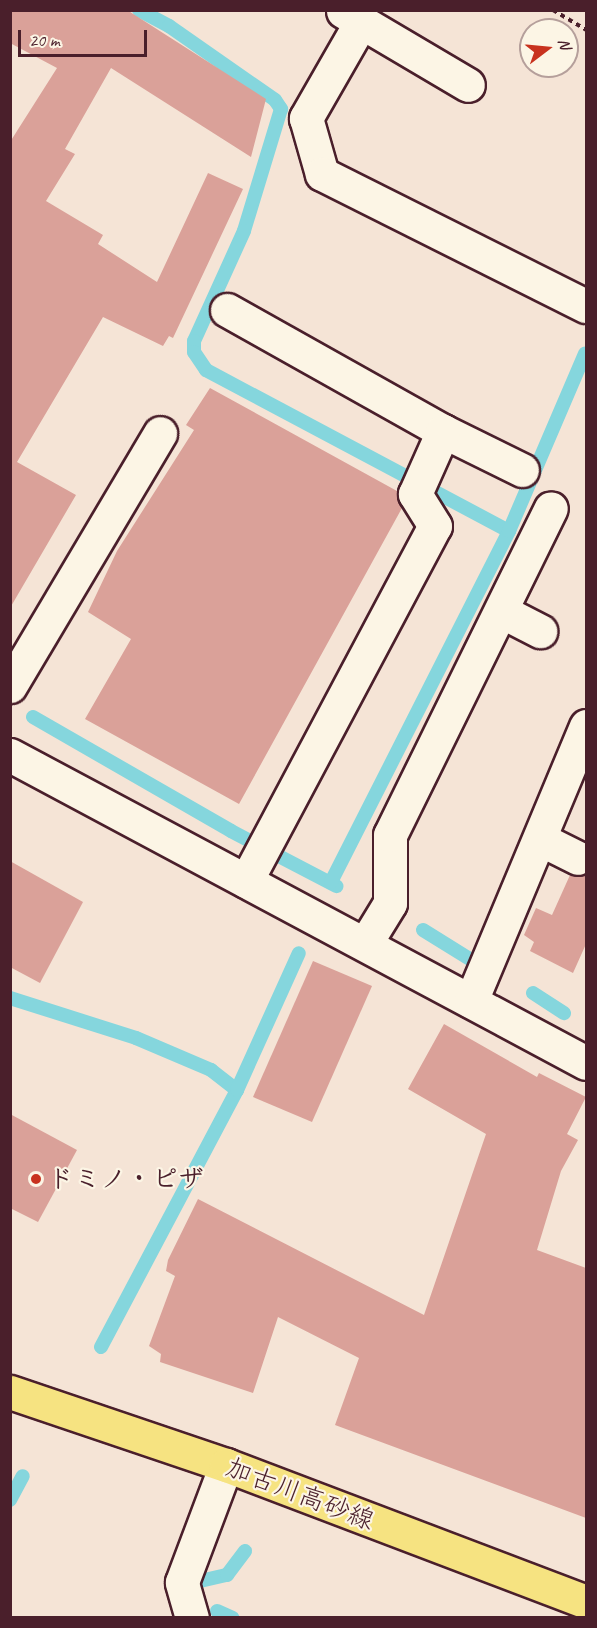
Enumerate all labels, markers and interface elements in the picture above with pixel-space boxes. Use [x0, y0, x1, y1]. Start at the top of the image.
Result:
scale bar [21, 18, 150, 56]
north arrow [519, 18, 579, 78]
text: 20 m [29, 29, 60, 51]
text: N [553, 36, 575, 51]
place label: ドミノ・ピザ [48, 1163, 204, 1195]
marker: ドミノ・ピザ [29, 1172, 43, 1186]
street label: 加古川高砂線 [222, 1451, 378, 1537]

